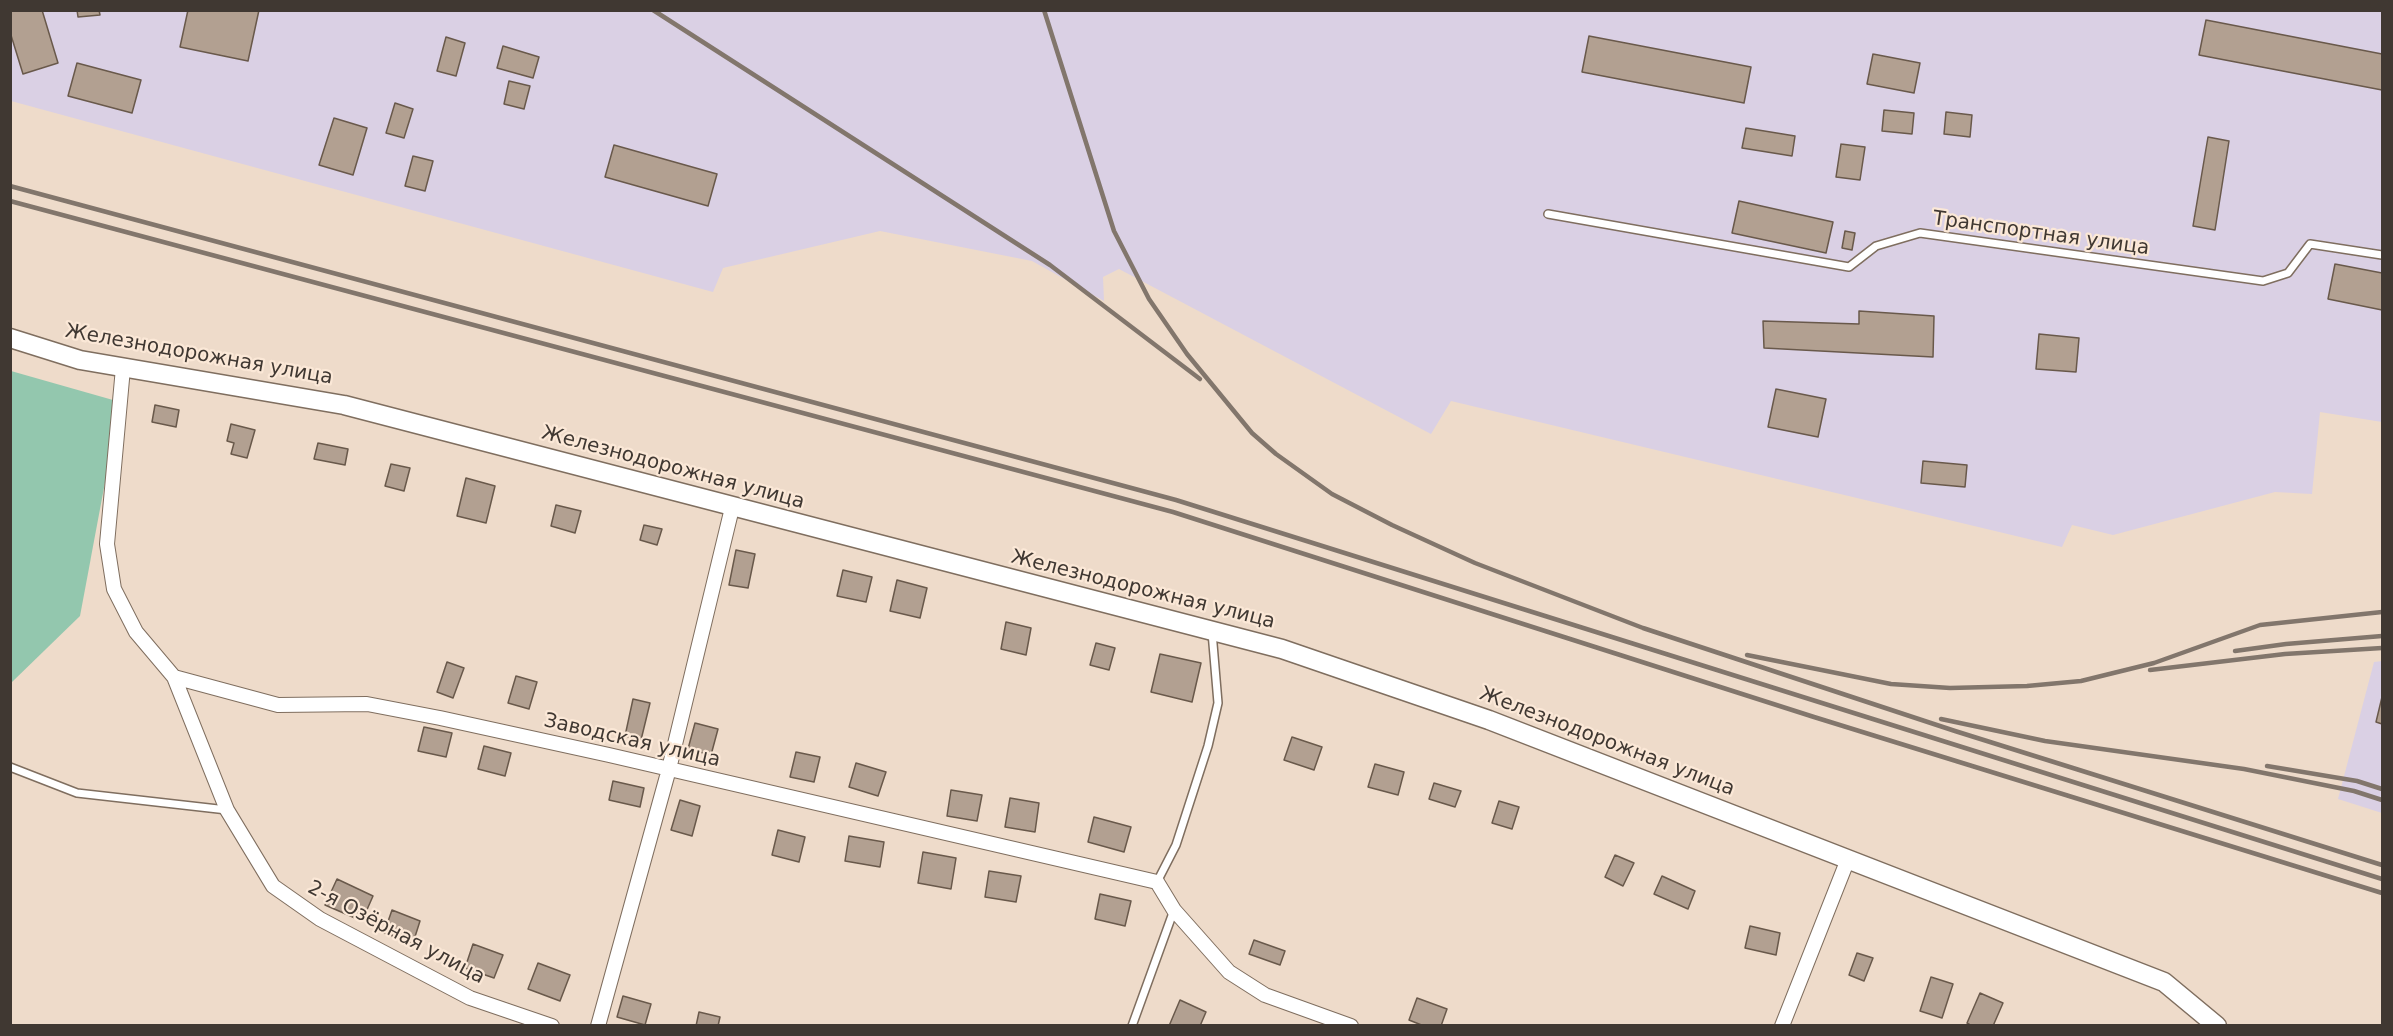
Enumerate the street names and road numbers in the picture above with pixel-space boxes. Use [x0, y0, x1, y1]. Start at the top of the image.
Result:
street label: Транспортная улица [1931, 207, 2151, 261]
street label: Железнодорожная улица [63, 320, 335, 390]
street label: Железнодорожная улица [539, 421, 807, 515]
street label: Железнодорожная улица [1009, 546, 1277, 634]
street label: Железнодорожная улица [1476, 682, 1738, 802]
street label: Заводская улица [542, 709, 722, 773]
street label: 2-я Озёрная улица [303, 876, 489, 990]

